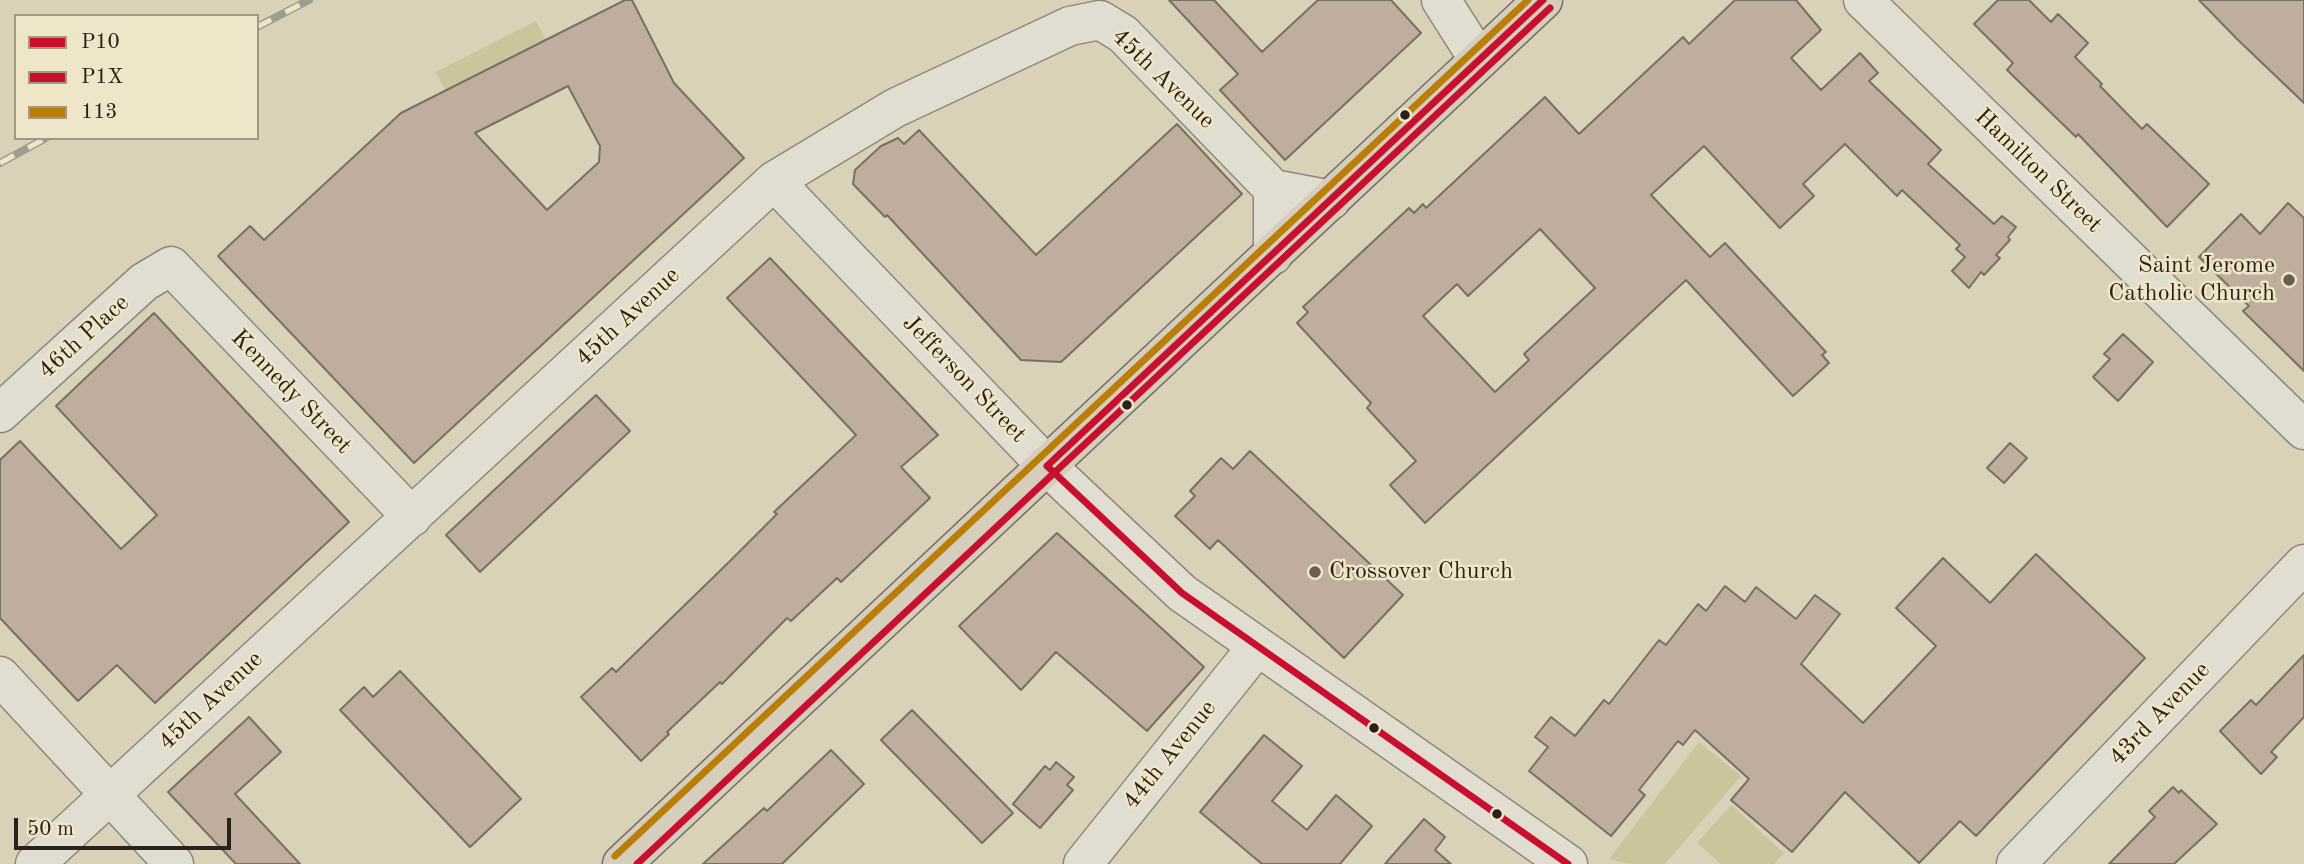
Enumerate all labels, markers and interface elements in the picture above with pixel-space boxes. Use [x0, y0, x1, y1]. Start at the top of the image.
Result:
legend [14, 14, 259, 140]
street label: 45th Avenue [1105, 23, 1221, 135]
text: P10 [81, 32, 120, 53]
text: P1X [81, 67, 123, 88]
text: 113 [81, 102, 118, 123]
street label: Hamilton Street [1968, 103, 2108, 239]
unlabelled marker [1398, 108, 1412, 122]
place label: Saint Jerome Catholic Church [2108, 252, 2275, 308]
street label: 45th Avenue [570, 261, 686, 373]
marker: Saint Jerome Catholic Church [2281, 272, 2297, 288]
street label: 46th Place [33, 289, 135, 385]
street label: Jefferson Street [896, 309, 1032, 449]
street label: Kennedy Street [224, 324, 358, 460]
unlabelled marker [1120, 398, 1134, 412]
place label: Crossover Church [1329, 558, 1513, 586]
marker: Crossover Church [1307, 564, 1323, 580]
street label: 45th Avenue [153, 645, 269, 757]
street label: 43rd Avenue [2103, 656, 2217, 772]
street label: 44th Avenue [1117, 695, 1223, 815]
unlabelled marker [1367, 721, 1381, 735]
scale bar [18, 804, 234, 848]
unlabelled marker [1490, 807, 1504, 821]
text: 50 m [27, 819, 74, 840]

